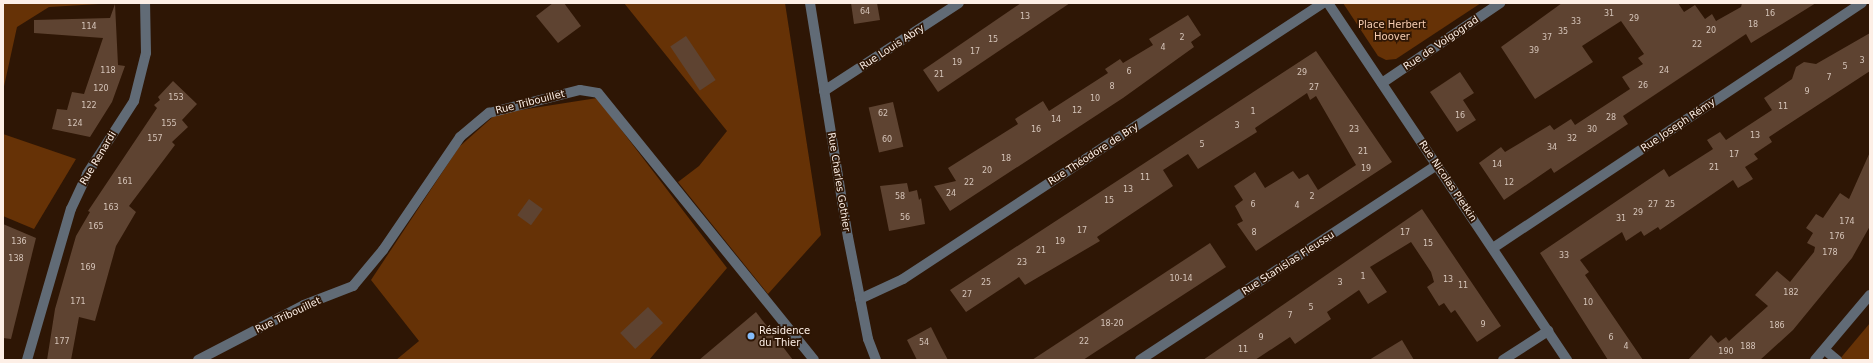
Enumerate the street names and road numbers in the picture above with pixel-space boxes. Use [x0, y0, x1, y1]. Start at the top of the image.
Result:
street label: Rue de Volgograd [1401, 13, 1481, 73]
street label: Rue Louis Abry [858, 22, 926, 72]
street label: Rue Tribouillet [494, 88, 566, 116]
street label: Rue Joseph Rémy [1639, 96, 1717, 154]
street label: Rue Théodore de Bry [1046, 120, 1140, 188]
street label: Rue Renardi [77, 129, 119, 187]
street label: Rue Charles Gothier [825, 132, 853, 232]
street label: Rue Nicolas Pietkin [1416, 138, 1480, 224]
street label: Rue Stanislas Fleussu [1239, 229, 1337, 297]
street label: Rue Tribouillet [253, 295, 323, 335]

